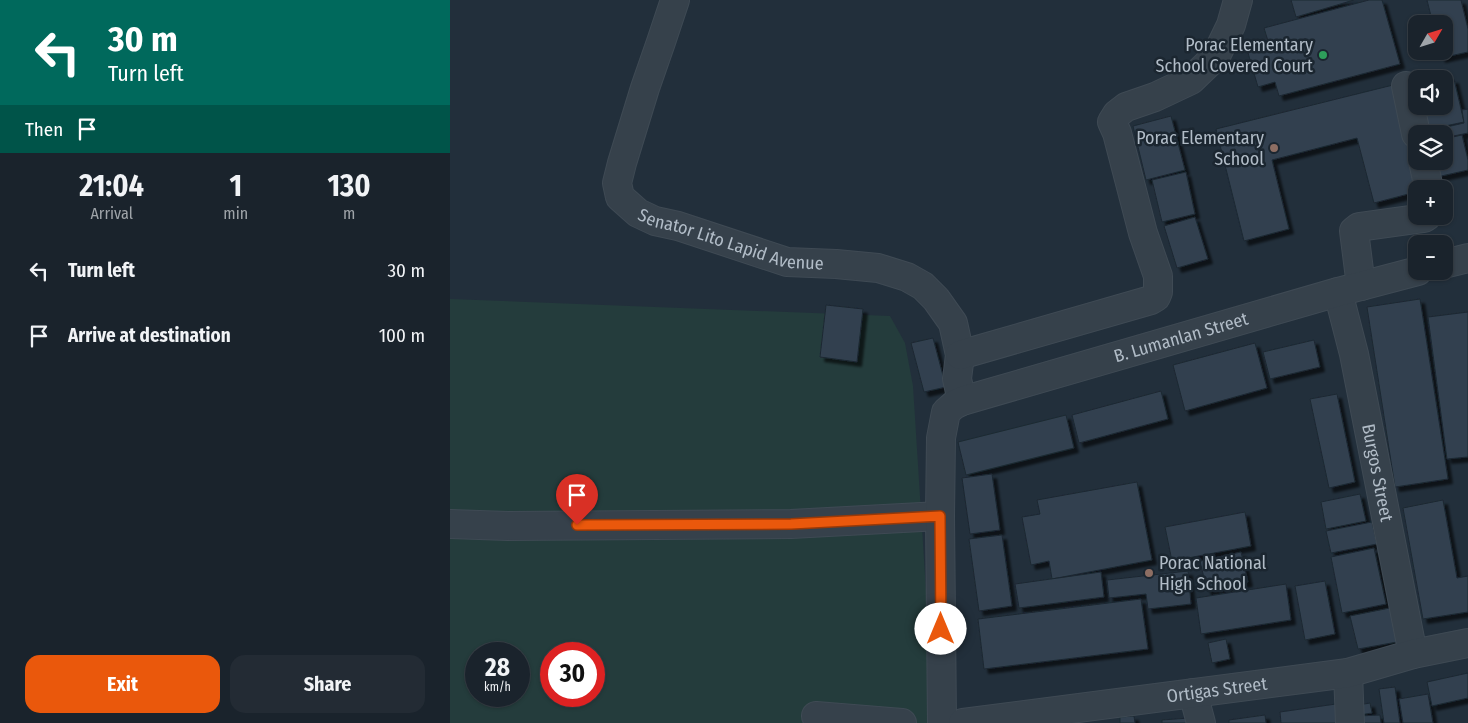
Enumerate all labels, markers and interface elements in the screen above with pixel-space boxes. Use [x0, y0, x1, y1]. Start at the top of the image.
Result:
north arrow [1408, 15, 1452, 60]
map controls [1408, 15, 1453, 280]
text: 30 m [108, 18, 178, 60]
icon: left [25, 20, 90, 85]
place label: Porac Elementary School Covered Court [1156, 34, 1313, 77]
marker: Porac Elementary School Covered Court [1317, 49, 1329, 61]
text: Turn left [108, 60, 184, 87]
button: sound [1408, 70, 1453, 115]
icon: arrive [73, 115, 101, 143]
text: Then [25, 118, 63, 141]
button: layers [1408, 125, 1453, 170]
place label: Porac Elementary School [1136, 127, 1264, 170]
marker: Porac Elementary School [1268, 142, 1280, 154]
text: 21:04 [79, 168, 144, 204]
text: 1 [229, 168, 242, 204]
text: 130 [327, 168, 371, 204]
button: + [1408, 180, 1453, 225]
text: Arrival [90, 204, 133, 223]
text: min [223, 204, 248, 223]
text: m [343, 204, 355, 223]
street label: Senator Lito Lapid Avenue [634, 204, 824, 274]
button: − [1408, 235, 1453, 280]
icon: left [25, 257, 53, 285]
text: Turn left [68, 259, 135, 282]
text: 30 m [387, 259, 425, 282]
street label: B. Lumanlan Street [1111, 308, 1251, 367]
icon: arrive [25, 322, 53, 350]
text: Arrive at destination [68, 324, 231, 347]
text: 100 m [379, 324, 425, 347]
street label: Burgos Street [1357, 422, 1398, 524]
pin [556, 474, 598, 525]
icon: arrive [563, 481, 591, 509]
place label: Porac National High School [1159, 552, 1267, 595]
marker: Porac National High School [1143, 567, 1155, 579]
position arrow [914, 602, 966, 654]
speed limit sign: 30 [540, 642, 605, 707]
text: 28 [485, 653, 510, 683]
button: Exit [25, 655, 220, 713]
button: Share [230, 655, 425, 713]
street label: Ortigas Street [1165, 673, 1269, 707]
text: km/h [484, 680, 511, 694]

